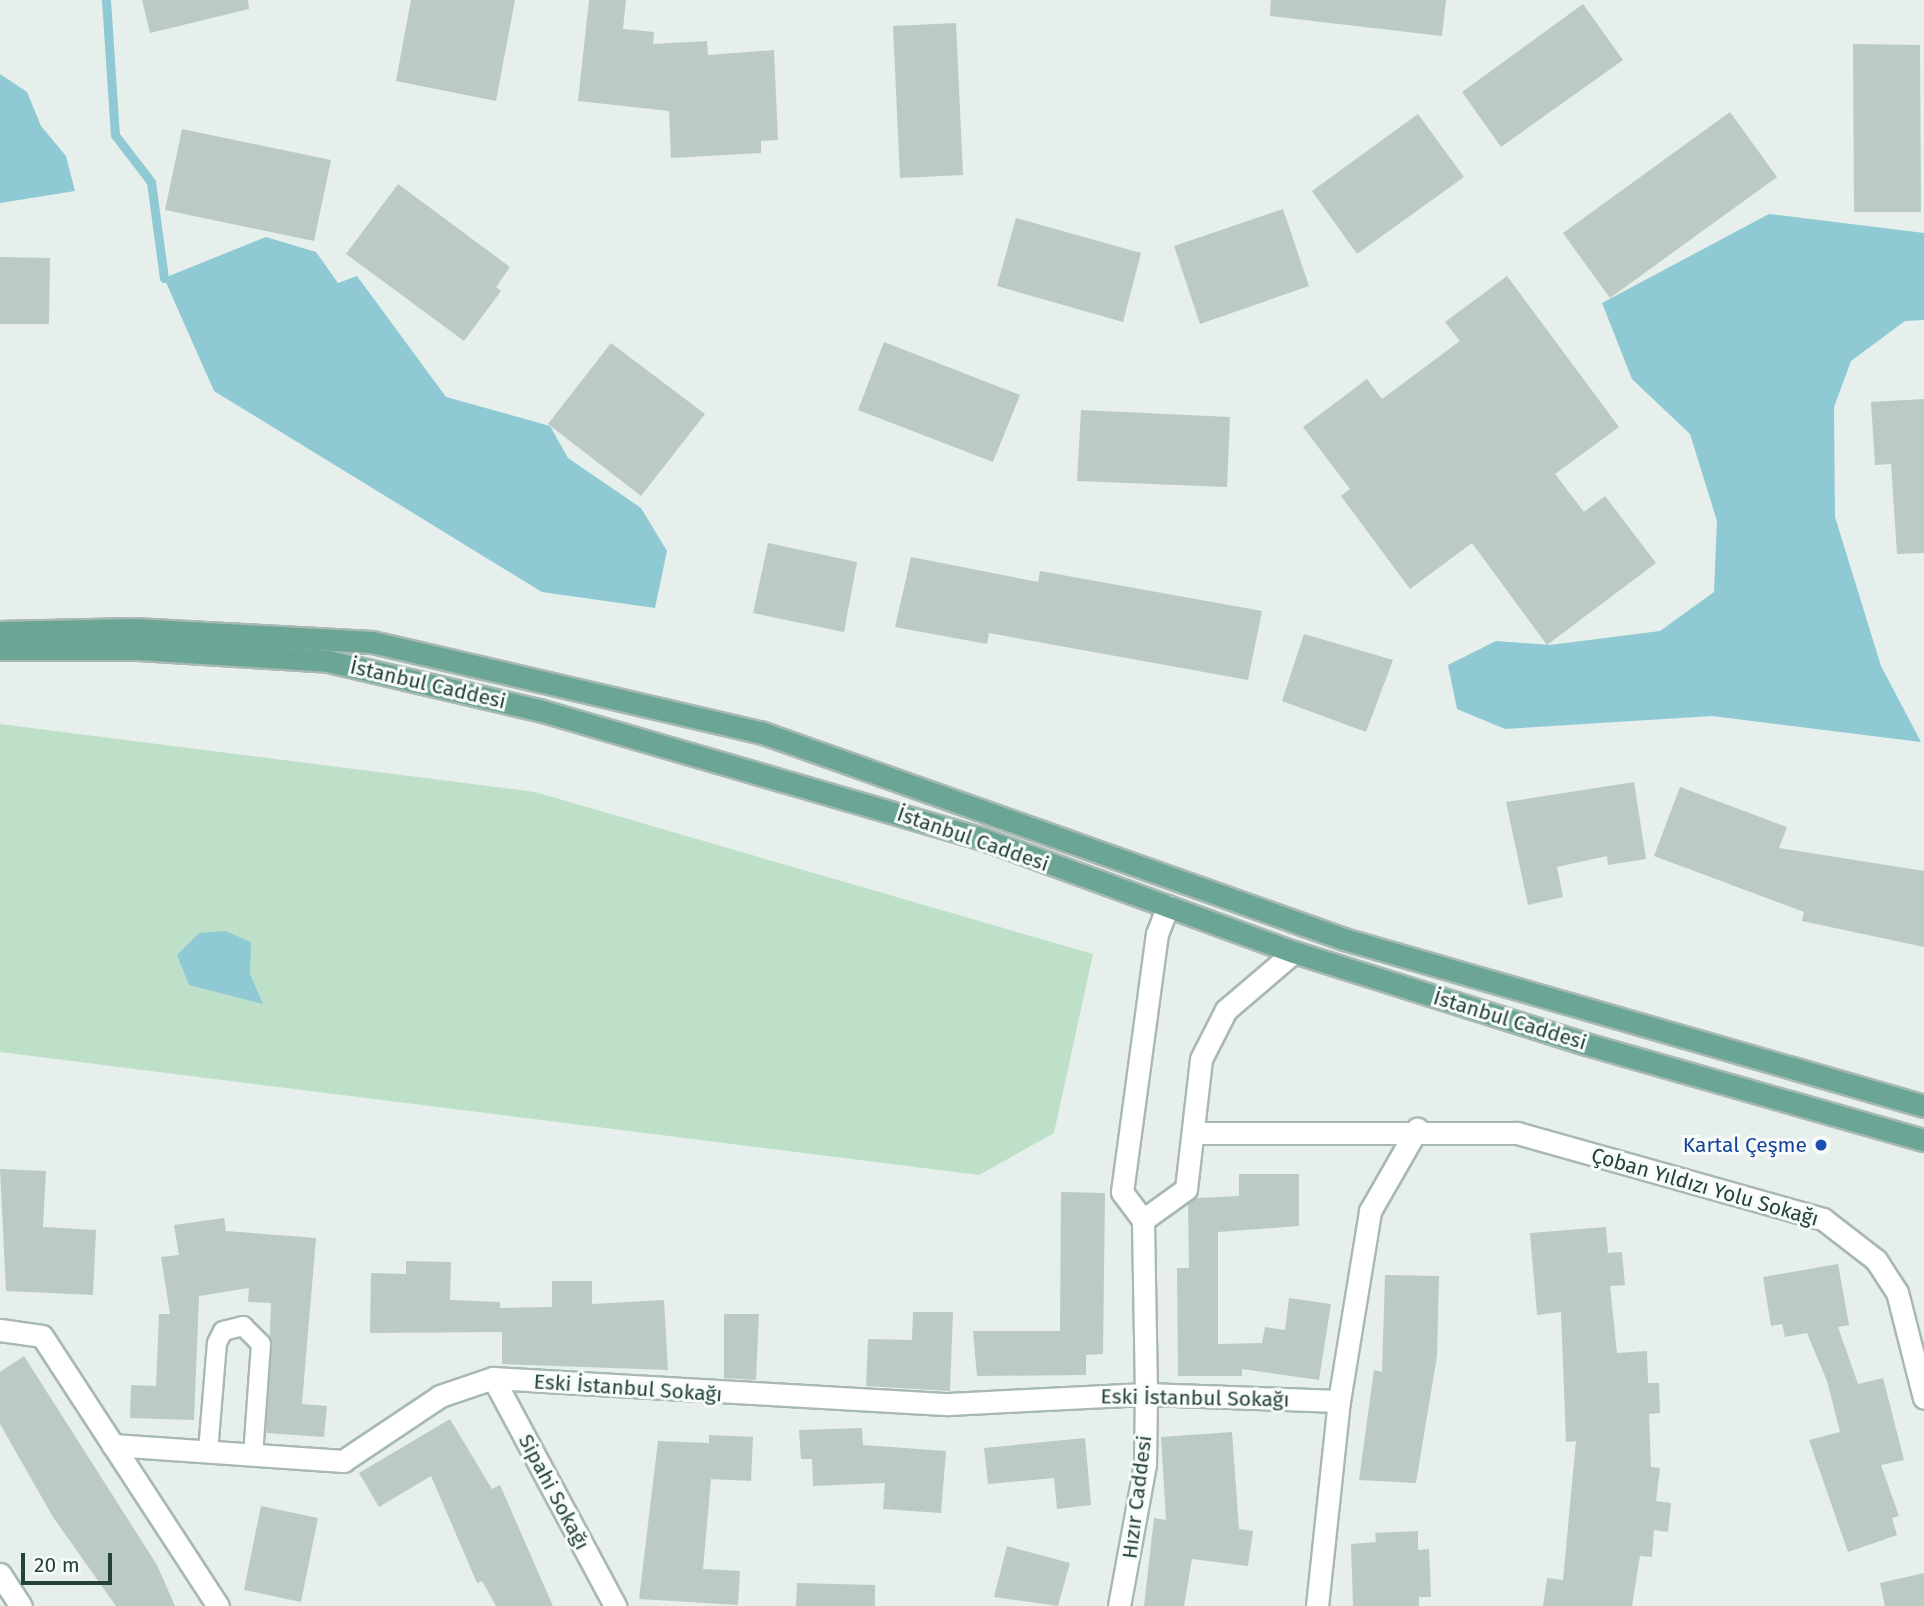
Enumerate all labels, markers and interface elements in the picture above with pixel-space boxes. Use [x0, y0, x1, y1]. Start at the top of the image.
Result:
street label: İstanbul Caddesi [348, 654, 508, 714]
street label: İstanbul Caddesi [894, 801, 1052, 877]
street label: İstanbul Caddesi [1430, 985, 1590, 1055]
place label: Kartal Çeşme [1683, 1132, 1807, 1158]
marker: Kartal Çeşme [1813, 1137, 1829, 1153]
street label: Çoban Yıldızı Yolu Sokağı [1588, 1142, 1822, 1232]
street label: Eski İstanbul Sokağı [533, 1369, 723, 1407]
street label: Eski İstanbul Sokağı [1100, 1384, 1290, 1412]
street label: Sipahi Sokağı [513, 1430, 595, 1554]
street label: Hızır Caddesi [1117, 1434, 1157, 1560]
scale bar [24, 1540, 116, 1584]
text: 20 m [34, 1552, 80, 1578]

